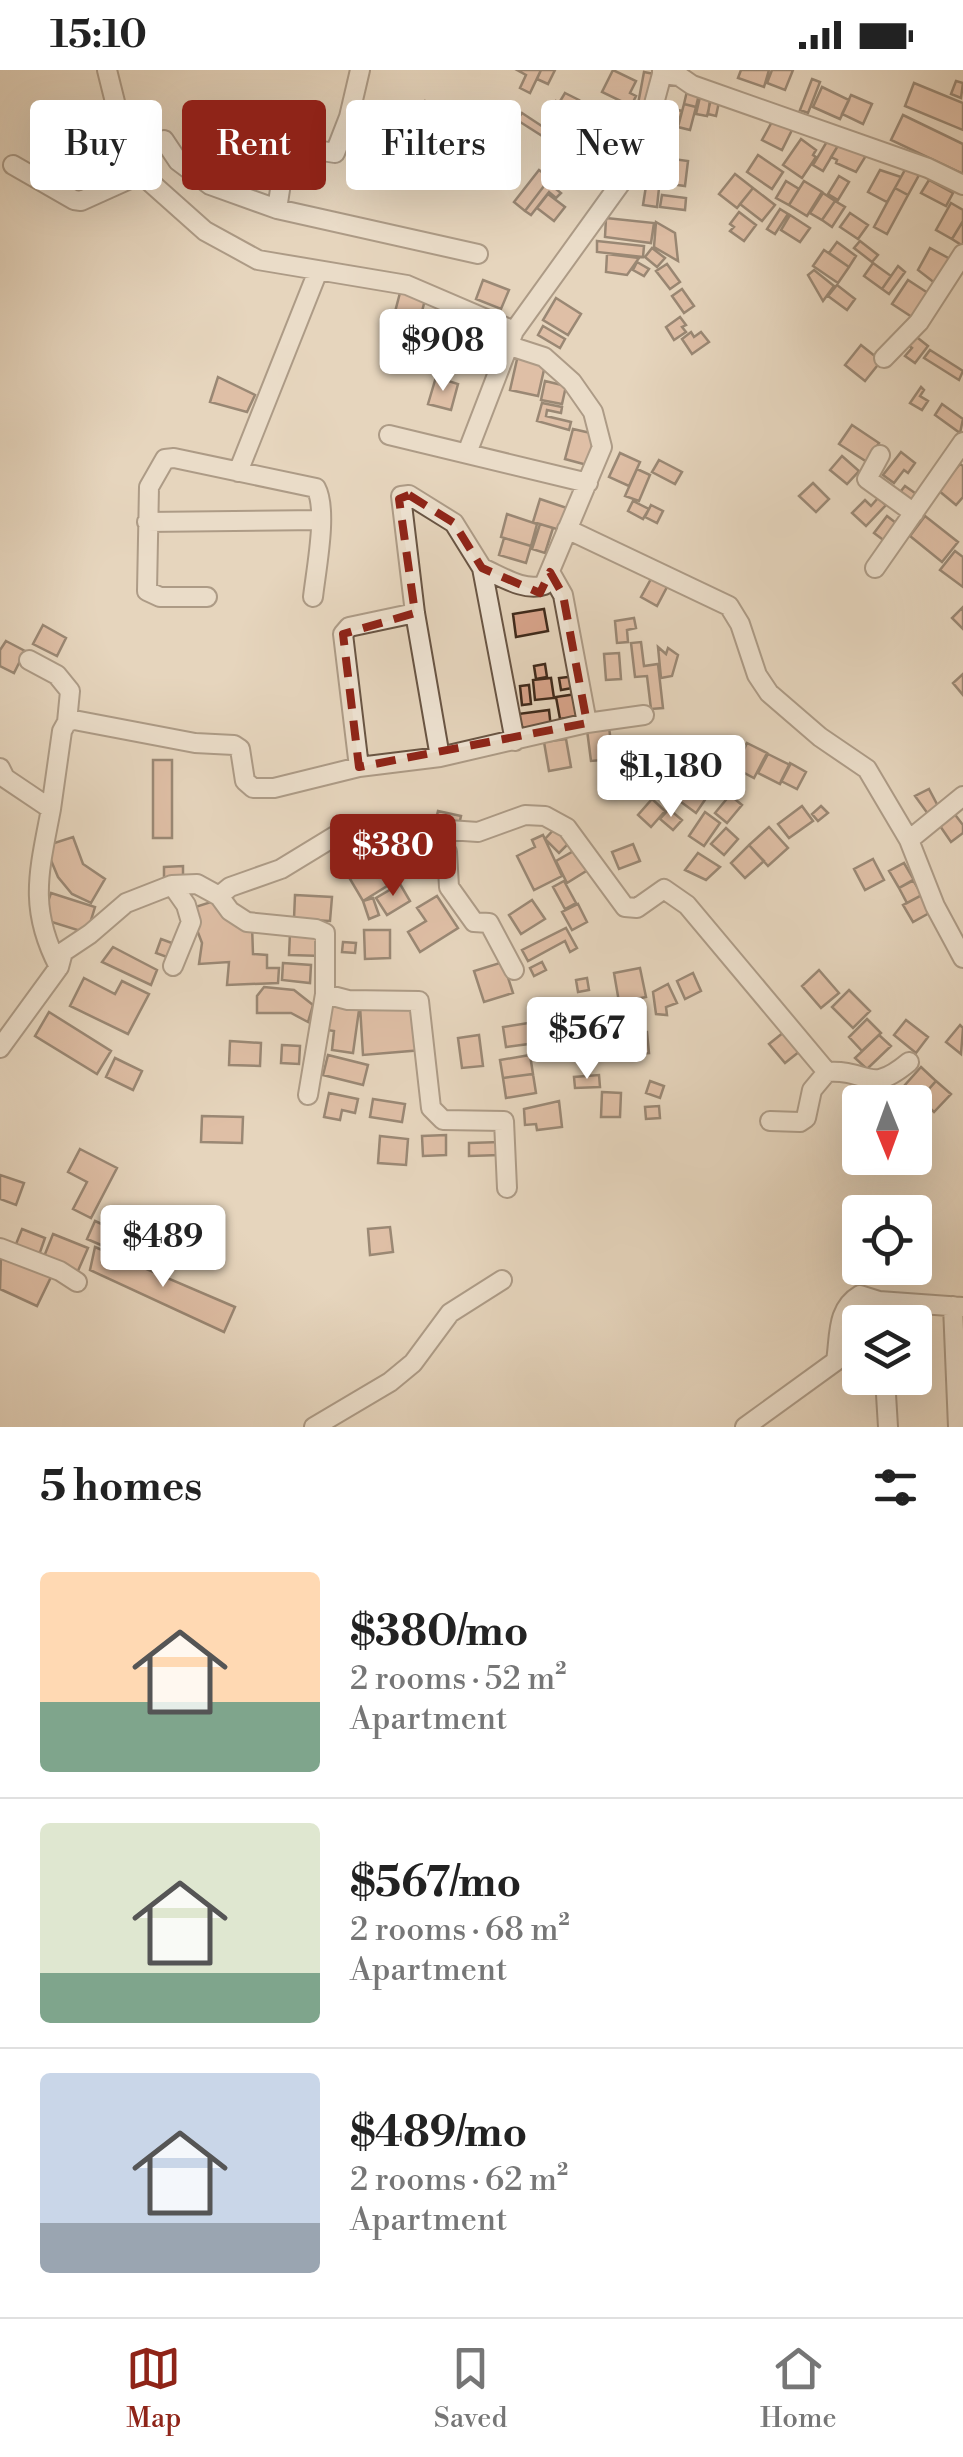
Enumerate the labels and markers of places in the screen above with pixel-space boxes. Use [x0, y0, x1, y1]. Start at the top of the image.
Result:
pin: $908 [384, 309, 502, 394]
pin: $1,180 [590, 735, 752, 820]
pin: $380 [334, 814, 452, 899]
pin: $567 [528, 997, 646, 1082]
pin: $489 [104, 1205, 222, 1290]

